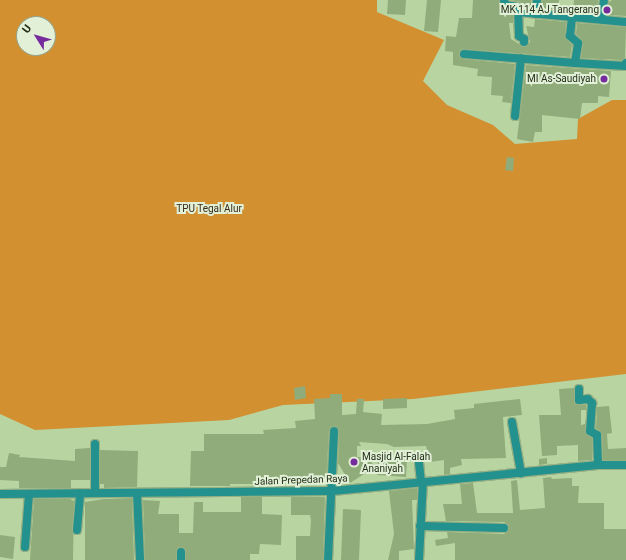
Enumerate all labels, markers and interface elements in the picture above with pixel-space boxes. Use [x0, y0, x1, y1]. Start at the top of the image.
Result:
place label: MK 114 AJ Tangerang [501, 4, 599, 16]
marker: MK 114 AJ Tangerang [602, 5, 612, 15]
north arrow [16, 16, 56, 56]
text: U [19, 22, 34, 36]
place label: MI As-Saudiyah [527, 73, 596, 85]
marker: MI As-Saudiyah [599, 74, 609, 84]
park label: TPU Tegal Alur [176, 203, 242, 215]
place label: Masjid Al-Falah Ananiyah [362, 450, 430, 474]
marker: Masjid Al-Falah Ananiyah [349, 457, 359, 467]
street label: Jalan Prepedan Raya [254, 472, 348, 488]

